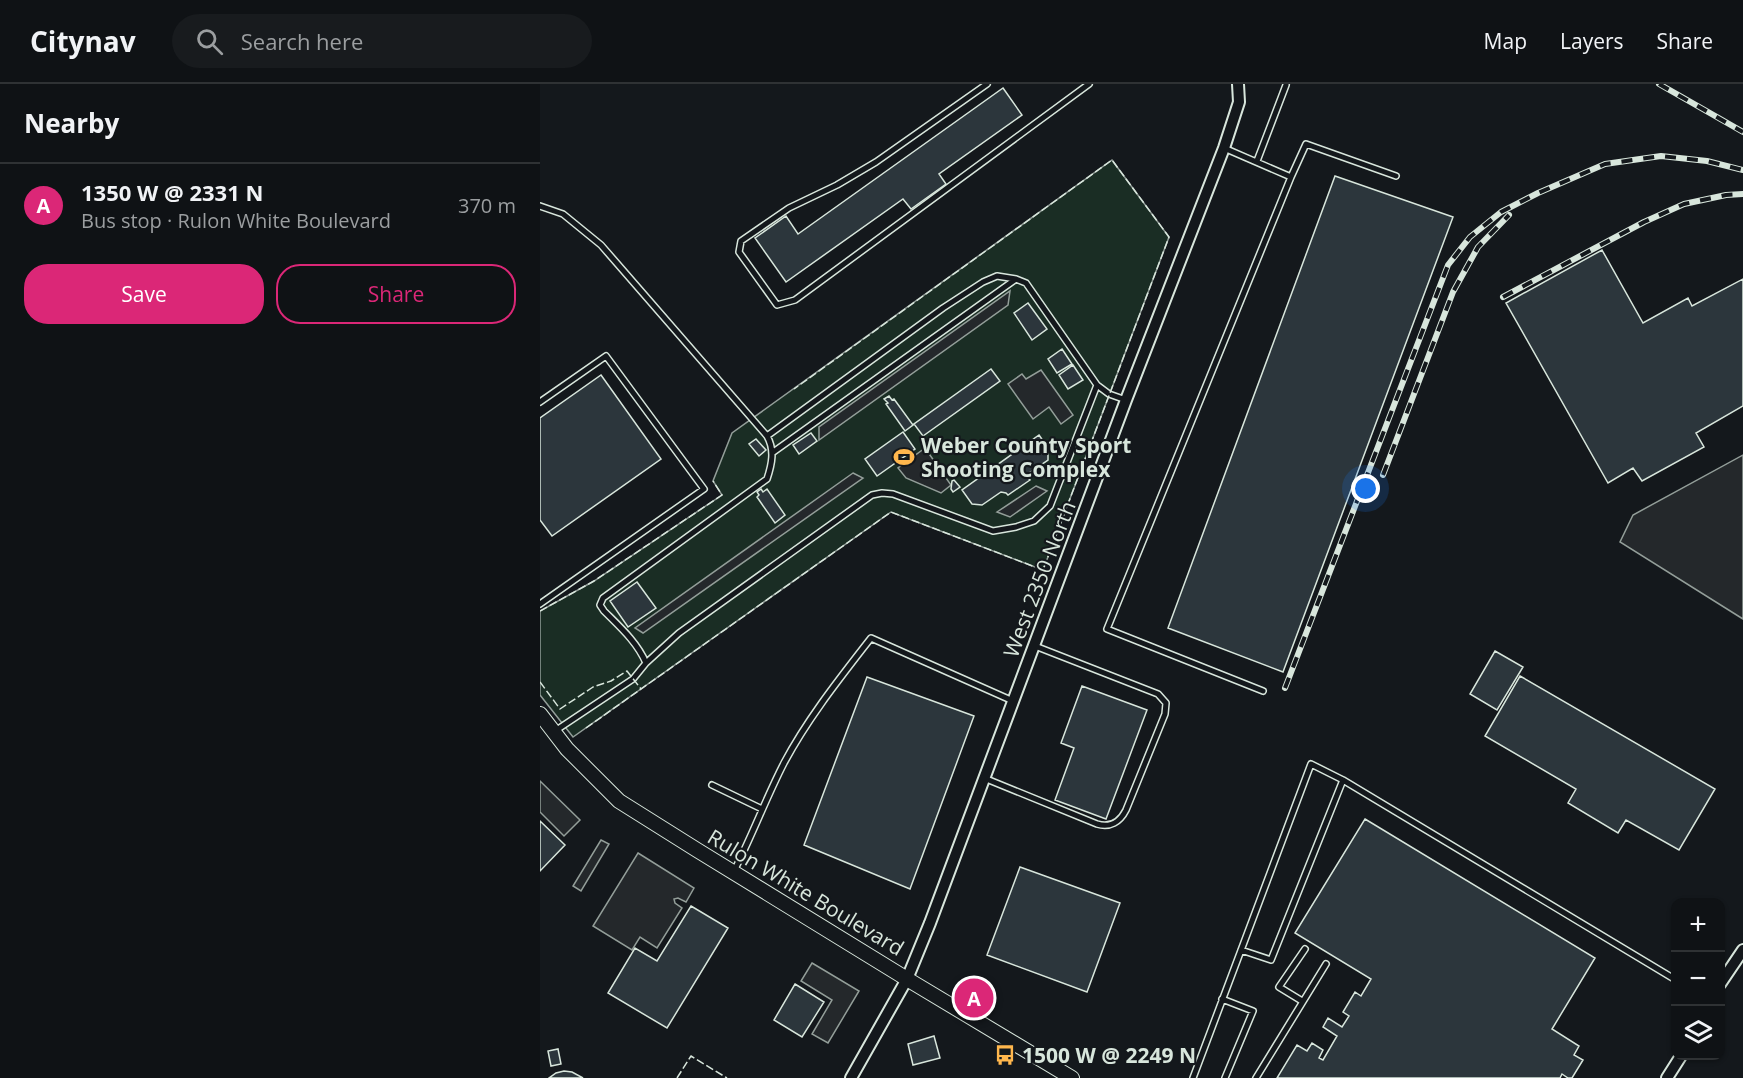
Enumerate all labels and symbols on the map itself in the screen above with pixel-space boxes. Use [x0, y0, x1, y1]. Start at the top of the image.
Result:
place label: Weber County Sport Shooting Complex [921, 431, 1131, 483]
sports icon: Weber County Sport Shooting Complex [892, 445, 916, 469]
your location [1351, 474, 1380, 503]
street label: West 2350 North [996, 497, 1082, 661]
street label: Rulon White Boulevard [703, 822, 909, 962]
pin: A [954, 976, 994, 1020]
place label: 1500 W @ 2249 N [1022, 1041, 1196, 1069]
bus stop icon: 1500 W @ 2249 N [993, 1043, 1017, 1067]

